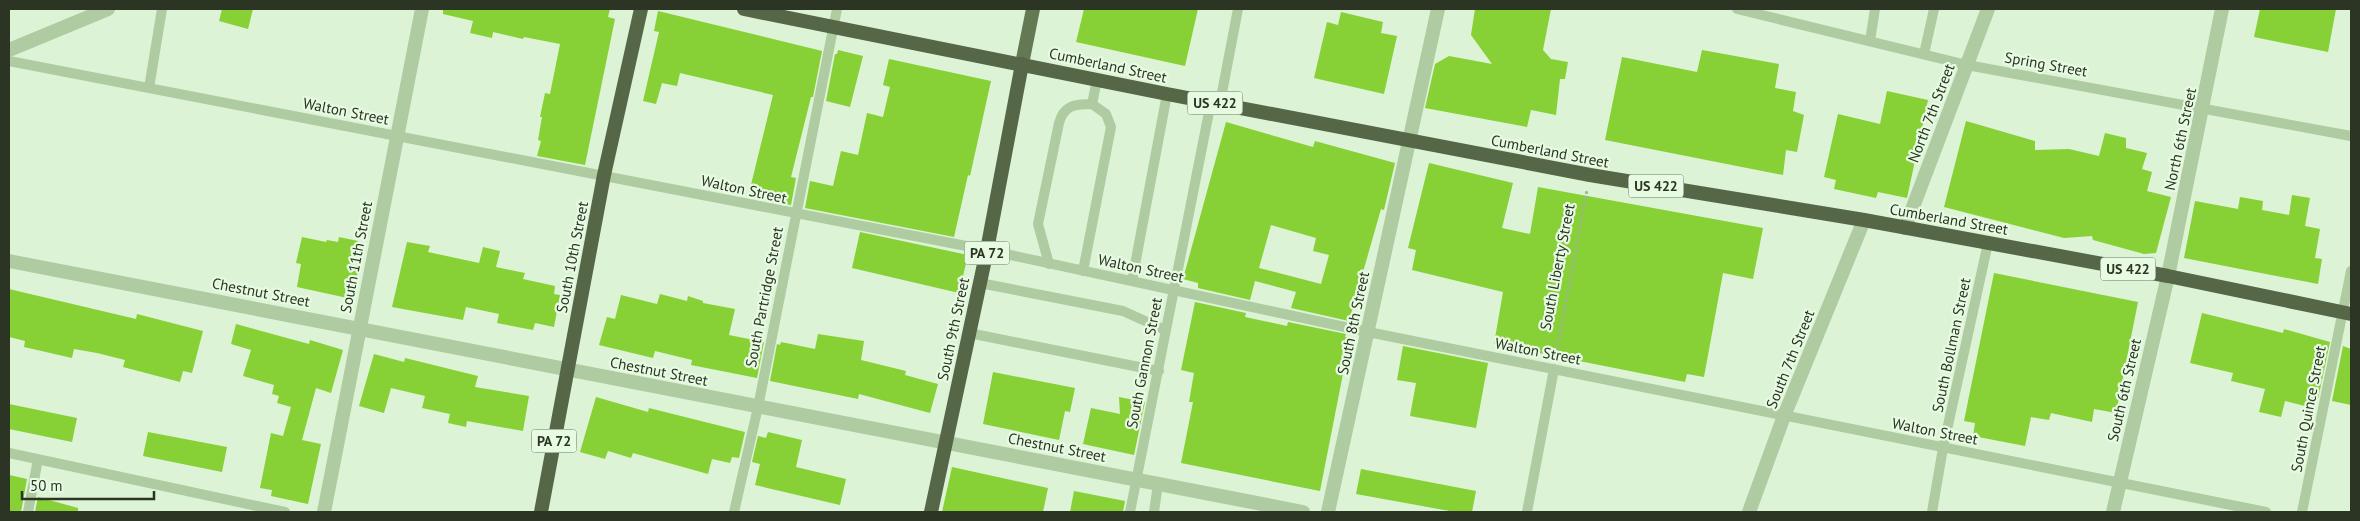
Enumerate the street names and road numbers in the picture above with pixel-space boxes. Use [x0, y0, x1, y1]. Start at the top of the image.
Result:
street label: Cumberland Street [1047, 43, 1169, 87]
street label: Spring Street [2003, 47, 2089, 81]
street label: North 7th Street [1903, 61, 1959, 165]
street label: North 6th Street [2160, 86, 2200, 192]
road number: US 422 [1188, 92, 1242, 115]
street label: Walton Street [301, 93, 391, 129]
street label: Cumberland Street [1489, 130, 1611, 172]
street label: Walton Street [699, 171, 789, 207]
road number: US 422 [1628, 175, 1684, 198]
street label: Cumberland Street [1888, 199, 2010, 239]
street label: South 11th Street [336, 200, 376, 314]
street label: South 10th Street [552, 200, 592, 314]
street label: South Liberty Street [1535, 202, 1579, 332]
street label: South Partridge Street [741, 225, 787, 369]
road number: PA 72 [964, 242, 1010, 264]
street label: Walton Street [1096, 250, 1186, 286]
road number: US 422 [2100, 258, 2156, 280]
street label: South 8th Street [1333, 270, 1373, 376]
street label: Chestnut Street [210, 273, 312, 311]
street label: South 9th Street [933, 276, 973, 382]
street label: South Bollman Street [1927, 276, 1975, 414]
street label: South Gannon Street [1122, 296, 1166, 430]
street label: South 7th Street [1762, 307, 1818, 411]
street label: Walton Street [1493, 333, 1583, 369]
street label: South 6th Street [2103, 337, 2145, 443]
street label: South Quince Street [2286, 344, 2330, 474]
street label: Chestnut Street [608, 352, 710, 390]
street label: Walton Street [1890, 413, 1980, 449]
street label: Chestnut Street [1006, 428, 1108, 466]
road number: PA 72 [532, 430, 576, 452]

